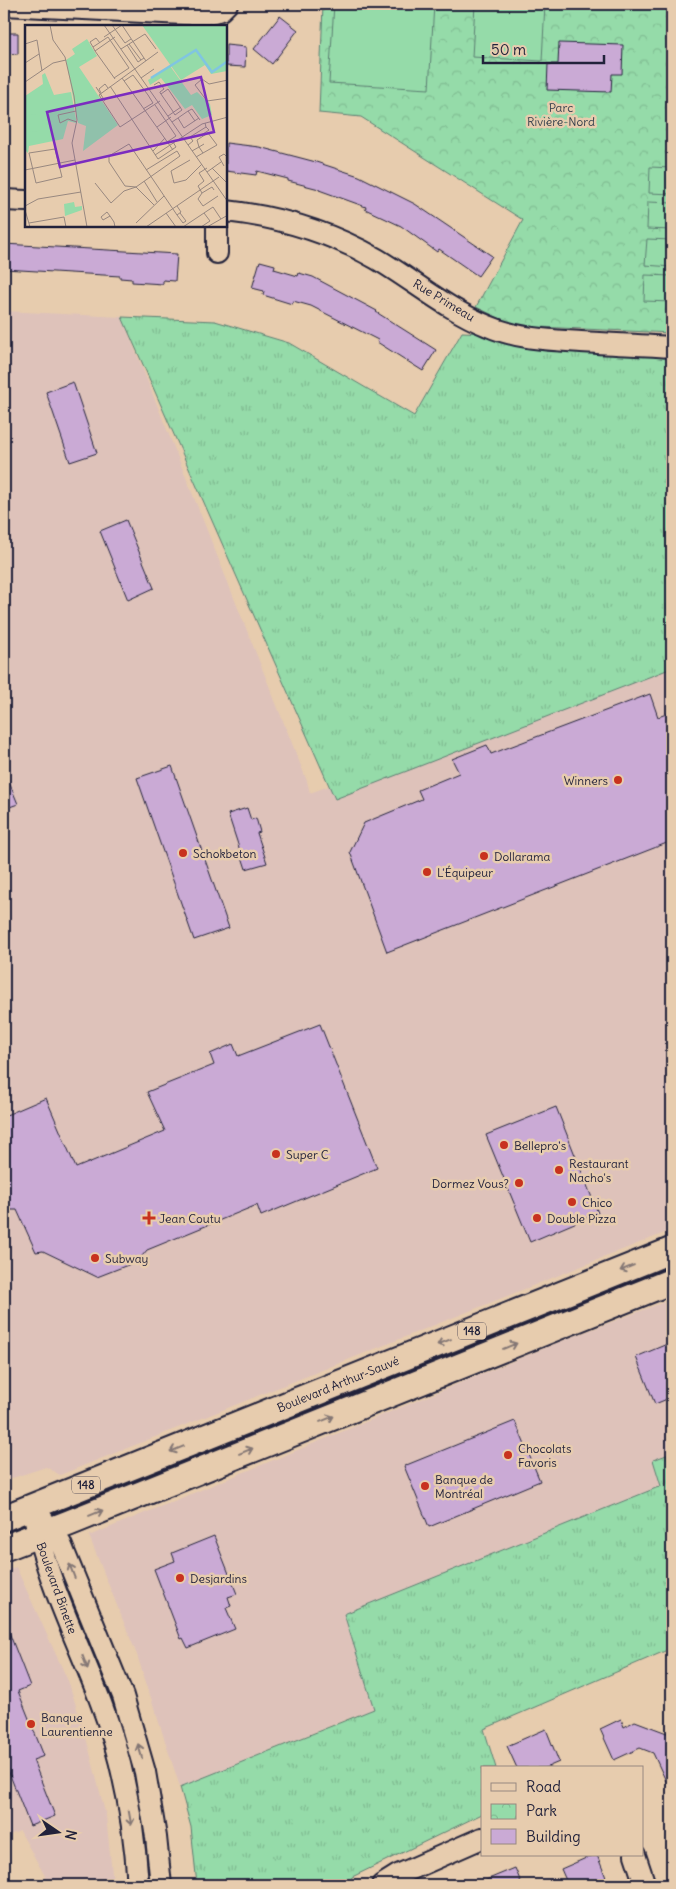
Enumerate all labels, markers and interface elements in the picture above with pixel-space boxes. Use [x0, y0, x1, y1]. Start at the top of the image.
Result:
inset map [25, 25, 228, 228]
scale bar [483, 32, 605, 64]
text: 50 m [491, 40, 526, 59]
park label: Parc Rivière-Nord [527, 100, 595, 129]
street label: Rue Primeau [410, 276, 478, 324]
place label: Winners [564, 773, 608, 788]
marker: Winners [612, 774, 624, 786]
place label: Schokbeton [193, 846, 256, 861]
marker: Schokbeton [177, 847, 189, 859]
place label: Dollarama [494, 849, 551, 864]
marker: Dollarama [478, 850, 490, 862]
place label: L'Équipeur [437, 865, 493, 880]
marker: L'Équipeur [421, 866, 433, 878]
place label: Bellepro's [514, 1138, 566, 1153]
marker: Bellepro's [498, 1139, 510, 1151]
place label: Super C [286, 1147, 329, 1162]
marker: Super C [270, 1148, 282, 1160]
place label: Restaurant Nacho's [569, 1156, 629, 1185]
marker: Restaurant Nacho's [553, 1164, 565, 1176]
place label: Dormez Vous? [432, 1176, 509, 1191]
marker: Dormez Vous? [513, 1177, 525, 1189]
place label: Chico [582, 1195, 613, 1210]
marker: Chico [566, 1196, 578, 1208]
place label: Jean Coutu [159, 1211, 221, 1226]
place label: Double Pizza [547, 1211, 616, 1226]
marker: Jean Coutu [143, 1212, 155, 1224]
marker: Double Pizza [531, 1212, 543, 1224]
place label: Subway [105, 1251, 148, 1266]
marker: Subway [89, 1252, 101, 1264]
one-way arrow [620, 1264, 635, 1274]
road number: 148 [458, 1322, 486, 1340]
one-way arrow [437, 1338, 452, 1347]
one-way arrow [502, 1340, 517, 1350]
street label: Boulevard Arthur-Sauvé [275, 1353, 401, 1415]
one-way arrow [319, 1414, 334, 1423]
place label: Chocolats Favoris [518, 1441, 571, 1470]
one-way arrow [170, 1444, 185, 1454]
one-way arrow [239, 1446, 254, 1455]
marker: Chocolats Favoris [502, 1449, 514, 1461]
place label: Banque de Montréal [435, 1472, 493, 1501]
road number: 148 [72, 1476, 100, 1494]
marker: Banque de Montréal [419, 1480, 431, 1492]
one-way arrow [88, 1507, 103, 1517]
street label: Boulevard Binette [33, 1540, 81, 1636]
one-way arrow [67, 1564, 76, 1579]
place label: Desjardins [190, 1571, 247, 1586]
marker: Desjardins [174, 1572, 186, 1584]
one-way arrow [80, 1654, 90, 1669]
place label: Banque Laurentienne [41, 1710, 113, 1739]
marker: Banque Laurentienne [25, 1718, 37, 1730]
one-way arrow [134, 1743, 144, 1759]
legend [481, 1766, 644, 1856]
text: Road [526, 1777, 561, 1796]
text: Park [526, 1801, 557, 1820]
north arrow [32, 1806, 82, 1856]
one-way arrow [126, 1809, 136, 1825]
text: Building [526, 1827, 581, 1846]
text: N [61, 1828, 81, 1842]

